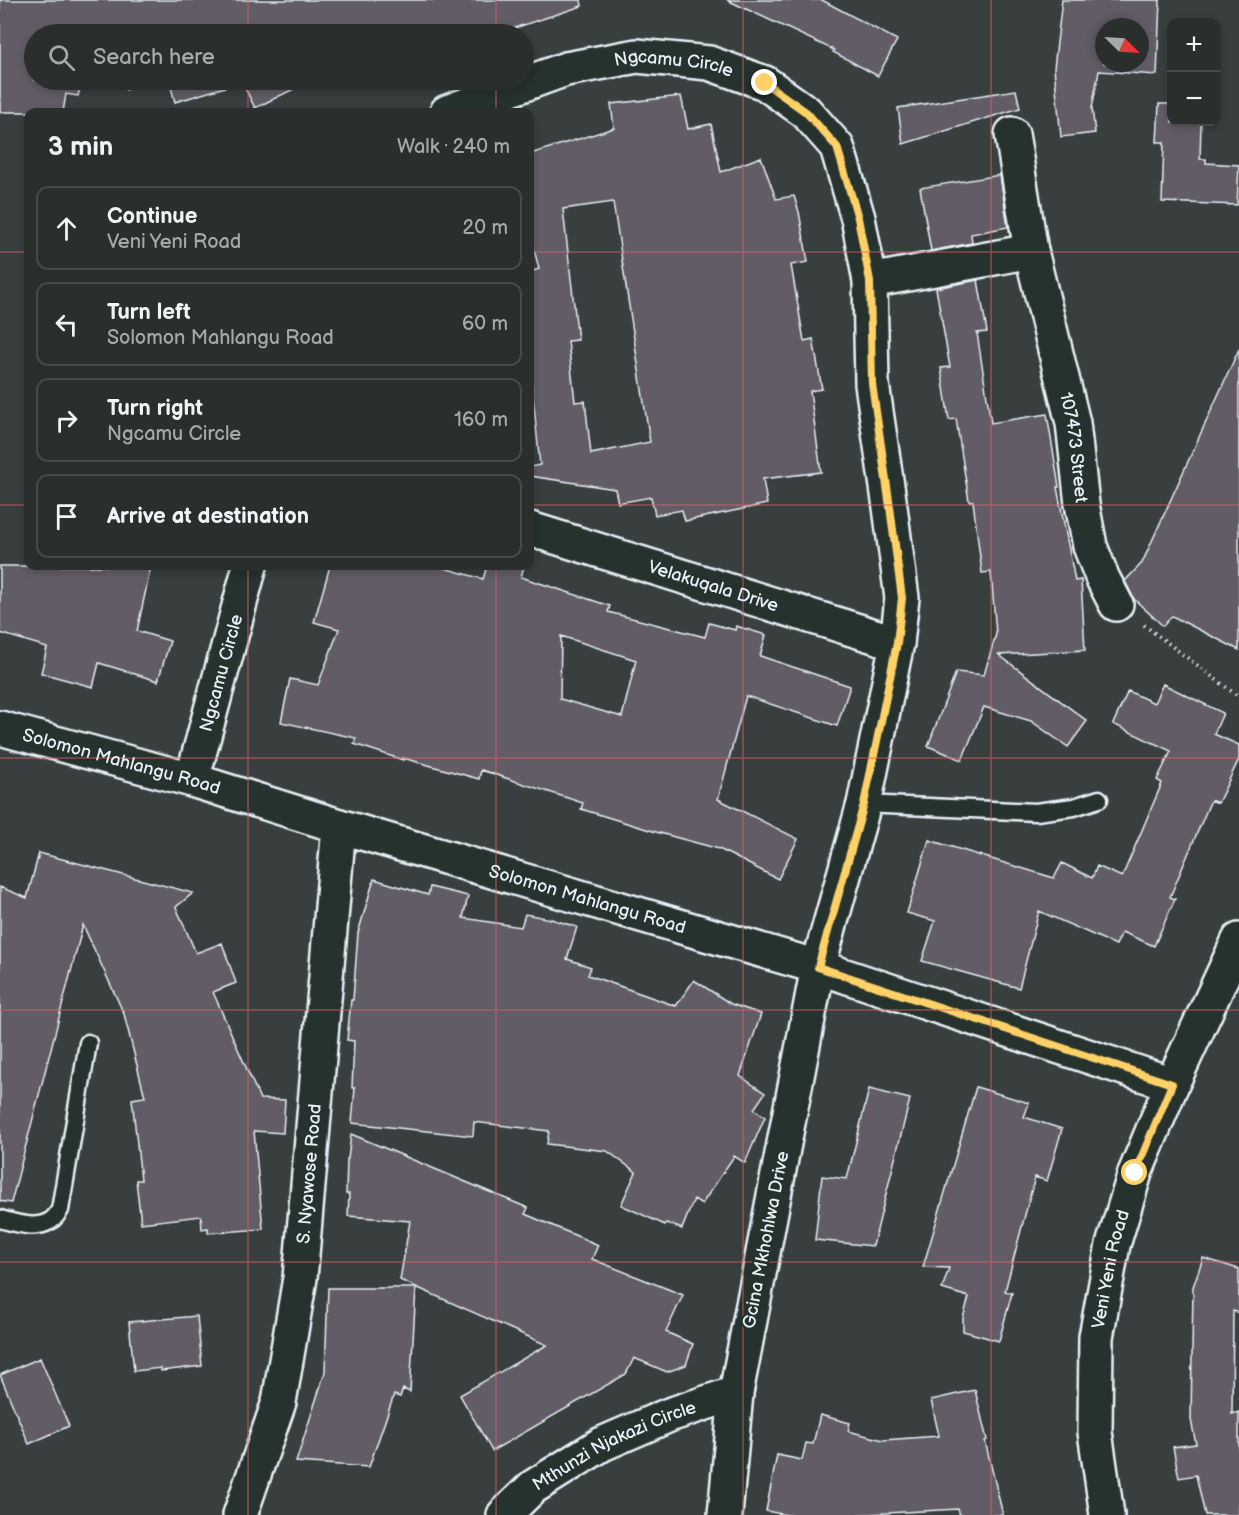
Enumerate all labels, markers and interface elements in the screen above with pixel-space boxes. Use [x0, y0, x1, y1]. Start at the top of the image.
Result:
north arrow [1095, 18, 1149, 72]
map controls [1167, 18, 1221, 126]
button: + [1167, 18, 1221, 72]
search box [24, 24, 534, 90]
icon: search [45, 41, 78, 74]
text: Search here [93, 44, 215, 71]
street label: Ngcamu Circle [612, 46, 737, 82]
route end [751, 69, 777, 95]
button: − [1167, 72, 1221, 126]
text: 3 min [48, 132, 113, 163]
text: Walk · 240 m [397, 135, 510, 159]
text: Continue [107, 203, 197, 230]
icon: ahead [50, 212, 83, 245]
text: 20 m [463, 216, 508, 240]
text: Veni Yeni Road [107, 230, 241, 254]
text: Turn left [107, 299, 191, 326]
icon: left [50, 308, 83, 341]
text: 60 m [462, 312, 508, 336]
text: Solomon Mahlangu Road [107, 326, 334, 350]
street label: 107473 Street [1055, 390, 1092, 504]
text: Turn right [107, 395, 203, 422]
icon: right [50, 404, 83, 437]
text: 160 m [454, 408, 508, 432]
text: Ngcamu Circle [107, 422, 241, 446]
icon: arrive [50, 500, 83, 533]
text: Arrive at destination [107, 503, 309, 530]
street label: Velakuqala Drive [646, 556, 781, 616]
street label: Ngcamu Circle [195, 612, 247, 734]
street label: Solomon Mahlangu Road [20, 724, 223, 799]
street label: Solomon Mahlangu Road [487, 860, 688, 938]
street label: S. Nyawose Road [292, 1103, 326, 1245]
street label: Gcina Mkhohlwa Drive [738, 1149, 794, 1331]
route start [1121, 1159, 1147, 1185]
street label: Veni Yeni Road [1087, 1207, 1134, 1330]
street label: Mthunzi Njakazi Circle [529, 1396, 699, 1495]

